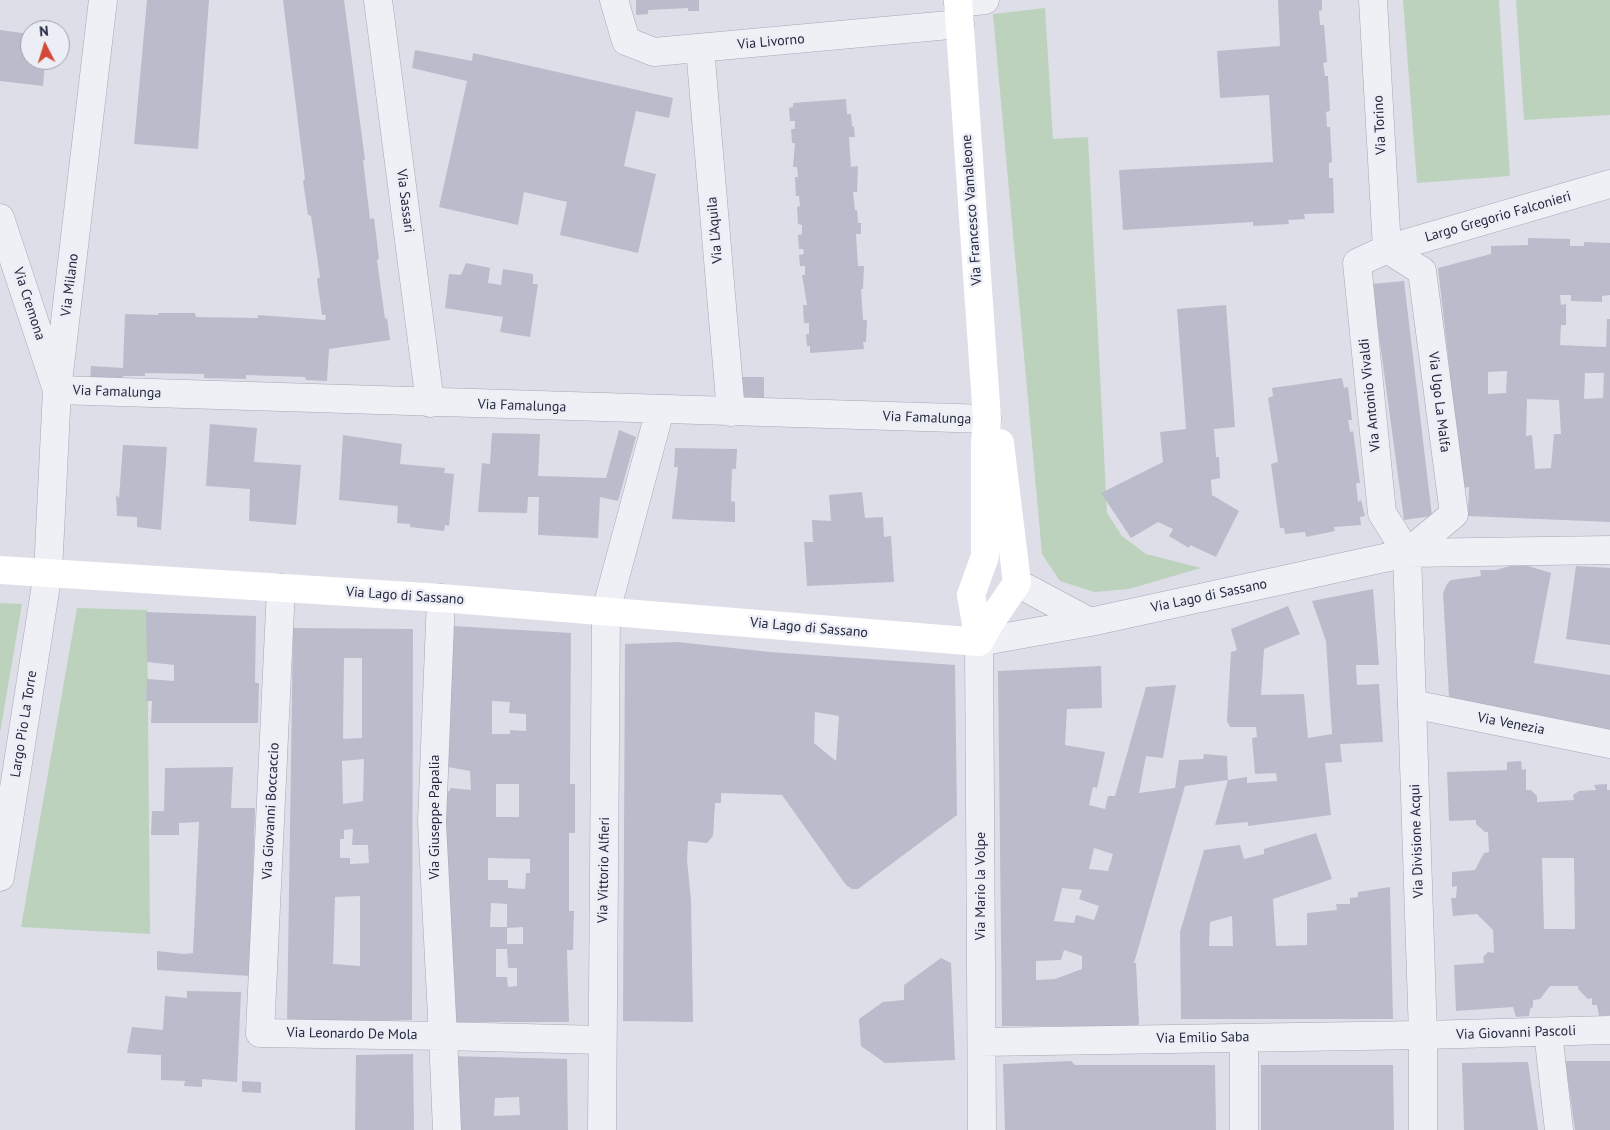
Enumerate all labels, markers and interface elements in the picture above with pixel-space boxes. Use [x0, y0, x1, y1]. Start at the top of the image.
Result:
north arrow [20, 20, 70, 70]
text: N [38, 22, 49, 40]
street label: Via Livorno [737, 31, 805, 53]
street label: Via Torino [1370, 95, 1390, 155]
street label: Via Francesco Vamaleone [958, 134, 986, 286]
street label: Via Sassari [393, 168, 417, 234]
street label: Largo Gregorio Falconieri [1423, 188, 1573, 246]
street label: Via L'Aquila [704, 196, 726, 264]
street label: Via Milano [58, 253, 82, 317]
street label: Via Cremona [9, 266, 49, 342]
street label: Via Antonio Vivaldi [1356, 338, 1384, 452]
street label: Via Ugo La Malfa [1424, 351, 1454, 453]
street label: Via Famalunga [72, 382, 162, 402]
street label: Via Famalunga [477, 396, 567, 416]
street label: Via Famalunga [882, 408, 972, 428]
street label: Via Lago di Sassano [1149, 575, 1269, 617]
street label: Via Lago di Sassano [345, 583, 465, 609]
street label: Via Lago di Sassano [749, 614, 869, 642]
street label: Largo Pio La Torre [7, 669, 41, 779]
street label: Via Venezia [1476, 709, 1546, 739]
street label: Via Giovanni Boccaccio [259, 742, 283, 880]
street label: Via Giuseppe Papalia [427, 755, 443, 879]
street label: Via Divisione Acqui [1407, 784, 1427, 898]
street label: Via Vittorio Alfieri [595, 817, 613, 923]
street label: Via Mario la Volpe [973, 832, 989, 940]
street label: Via Giovanni Pascoli [1456, 1023, 1576, 1043]
street label: Via Leonardo De Mola [286, 1024, 418, 1044]
street label: Via Emilio Saba [1156, 1029, 1250, 1047]

